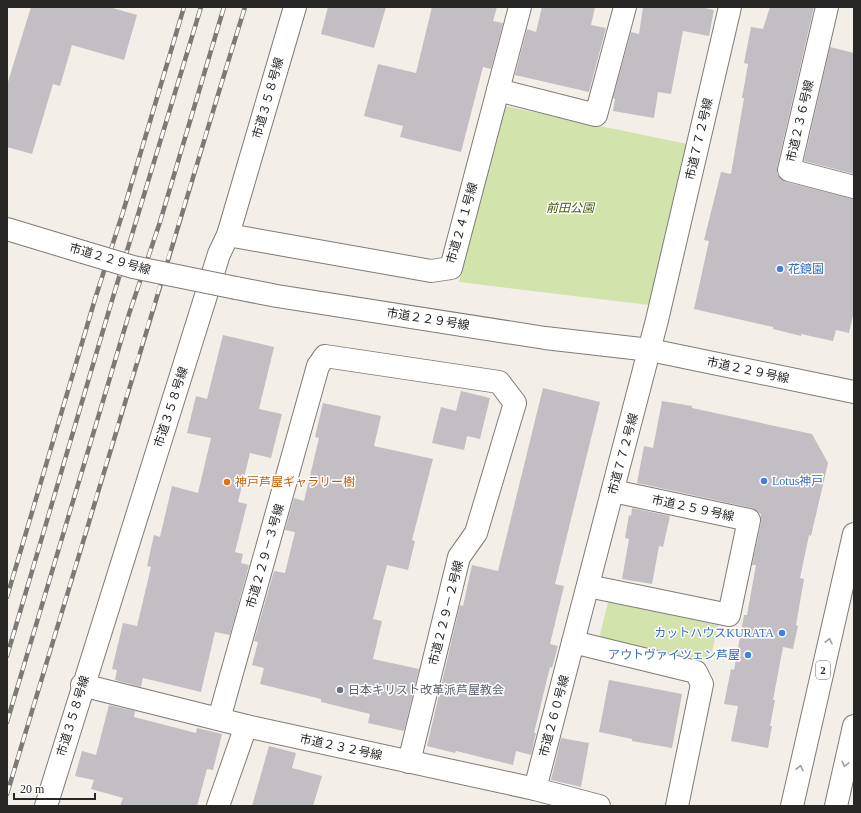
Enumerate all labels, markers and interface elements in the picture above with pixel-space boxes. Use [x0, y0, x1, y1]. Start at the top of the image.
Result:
street label: 市道３５８号線 [250, 56, 286, 140]
street label: 市道２３６号線 [784, 78, 816, 164]
street label: 市道７７２号線 [683, 96, 715, 182]
street label: 市道２４１号線 [444, 181, 480, 265]
park label: 前田公園 [546, 201, 596, 215]
street label: 市道２２９号線 [68, 241, 152, 277]
place label: 花鏡園 [788, 262, 824, 276]
marker: 花鏡園 [775, 264, 785, 274]
street label: 市道２２９号線 [385, 306, 471, 332]
street label: 市道２２９号線 [705, 354, 791, 386]
street label: 市道３５８号線 [151, 365, 191, 449]
street label: 市道７７２号線 [605, 412, 641, 496]
place label: Lotus神戸 [772, 474, 823, 488]
place label: 神戸芦屋ギャラリー樹 [235, 475, 355, 489]
marker: Lotus神戸 [759, 476, 769, 486]
marker: 神戸芦屋ギャラリー樹 [222, 477, 232, 487]
street label: 市道２５９号線 [650, 492, 736, 524]
street label: 市道２２９－３号線 [243, 502, 287, 610]
street label: 市道２２９－２号線 [426, 559, 466, 667]
place label: カットハウスKURATA [654, 626, 774, 640]
marker: カットハウスKURATA [777, 628, 787, 638]
one-way arrow [825, 638, 833, 644]
place label: アウトヴァイツェン芦屋 [608, 648, 740, 662]
marker: アウトヴァイツェン芦屋 [743, 650, 753, 660]
road number: 2 [816, 661, 830, 679]
street label: 市道３５８号線 [54, 674, 92, 758]
street label: 市道２６０号線 [536, 674, 572, 758]
place label: 日本キリスト改革派芦屋教会 [348, 683, 504, 697]
marker: 日本キリスト改革派芦屋教会 [335, 685, 345, 695]
street label: 市道２３２号線 [298, 731, 384, 763]
one-way arrow [842, 761, 850, 767]
one-way arrow [796, 765, 804, 771]
scale bar [14, 775, 95, 801]
text: 20 m [20, 782, 45, 796]

